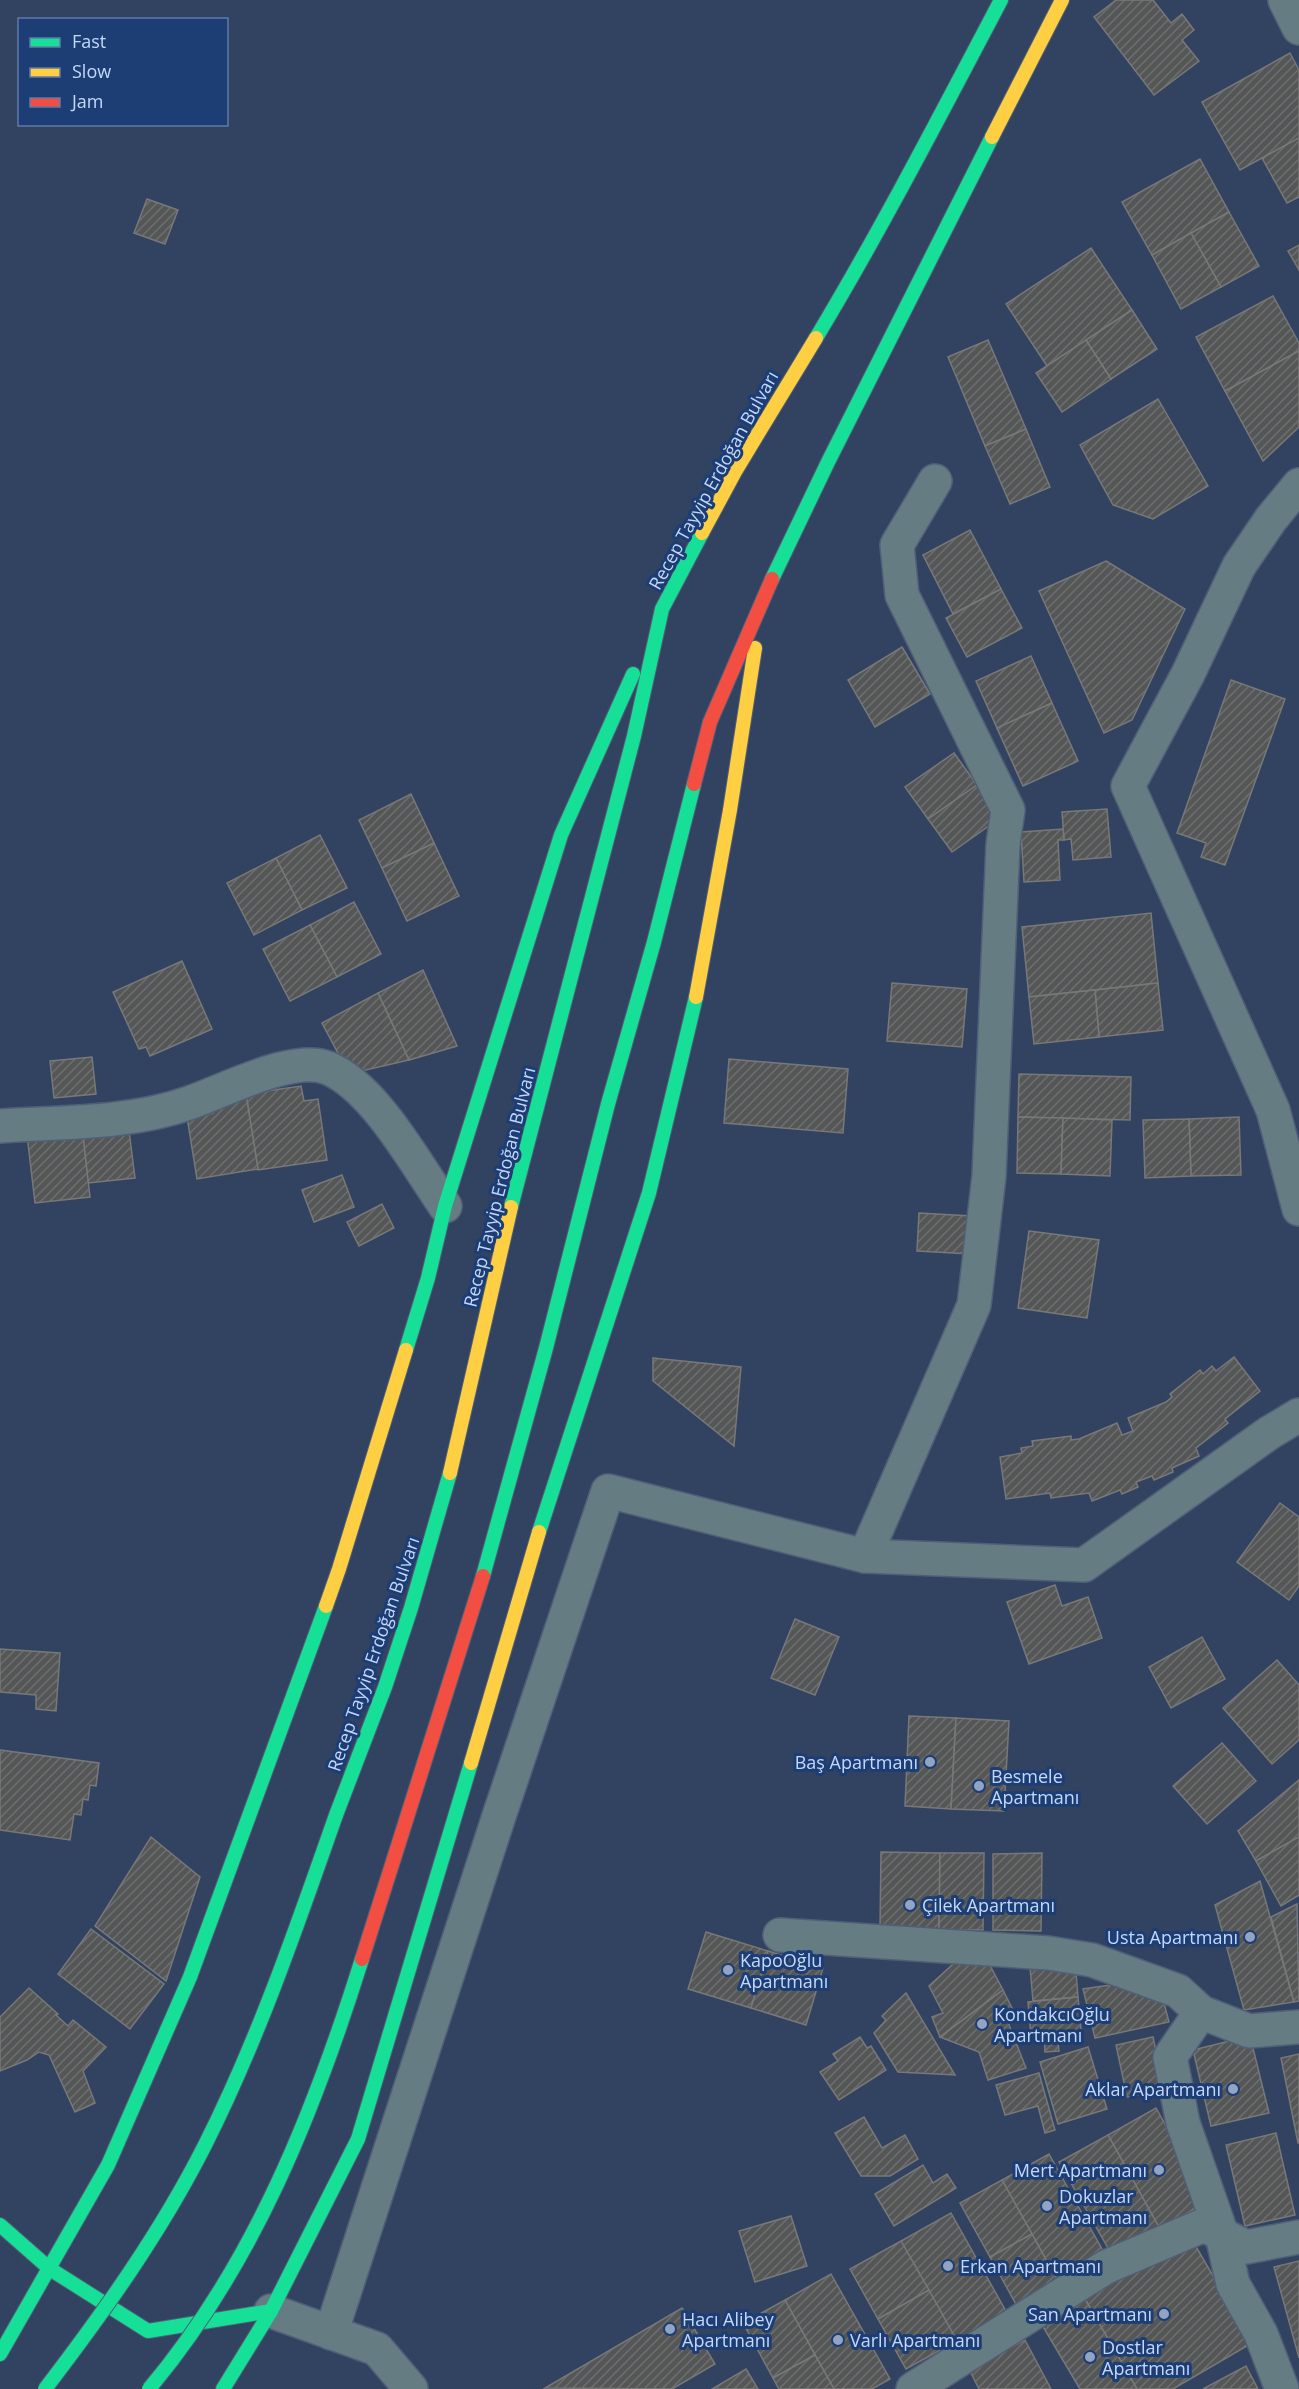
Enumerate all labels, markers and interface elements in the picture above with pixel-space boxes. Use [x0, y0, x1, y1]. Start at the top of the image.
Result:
legend [18, 18, 228, 126]
text: Fast [72, 29, 106, 53]
text: Slow [72, 59, 111, 83]
text: Jam [70, 89, 104, 113]
street label: Recep Tayyip Erdoğan Bulvarı [643, 366, 783, 594]
street label: Recep Tayyip Erdoğan Bulvarı [458, 1064, 540, 1310]
street label: Recep Tayyip Erdoğan Bulvarı [322, 1533, 424, 1775]
place label: Baş Apartmanı [795, 1750, 918, 1774]
marker: Baş Apartmanı [923, 1755, 937, 1769]
place label: Besmele Apartmanı [991, 1764, 1079, 1809]
marker: Besmele Apartmanı [972, 1779, 986, 1793]
place label: Çilek Apartmanı [922, 1893, 1055, 1917]
marker: Çilek Apartmanı [903, 1898, 917, 1912]
place label: Usta Apartmanı [1107, 1925, 1238, 1949]
marker: Usta Apartmanı [1243, 1930, 1257, 1944]
place label: KapoOğlu Apartmanı [740, 1948, 828, 1993]
marker: KapoOğlu Apartmanı [721, 1963, 735, 1977]
place label: KondakcıOğlu Apartmanı [994, 2002, 1110, 2047]
marker: KondakcıOğlu Apartmanı [975, 2017, 989, 2031]
place label: Aklar Apartmanı [1085, 2077, 1221, 2101]
marker: Aklar Apartmanı [1226, 2082, 1240, 2096]
place label: Mert Apartmanı [1014, 2158, 1147, 2182]
marker: Mert Apartmanı [1152, 2163, 1166, 2177]
place label: Dokuzlar Apartmanı [1059, 2184, 1147, 2229]
marker: Dokuzlar Apartmanı [1040, 2199, 1054, 2213]
place label: Erkan Apartmanı [960, 2254, 1101, 2278]
marker: Erkan Apartmanı [941, 2259, 955, 2273]
place label: San Apartmanı [1028, 2302, 1152, 2326]
place label: Hacı Alibey Apartmanı [682, 2307, 775, 2352]
marker: San Apartmanı [1157, 2307, 1171, 2321]
marker: Hacı Alibey Apartmanı [663, 2322, 677, 2336]
place label: Varlı Apartmanı [850, 2328, 980, 2352]
marker: Varlı Apartmanı [831, 2333, 845, 2347]
place label: Dostlar Apartmanı [1102, 2335, 1190, 2380]
marker: Dostlar Apartmanı [1083, 2350, 1097, 2364]

